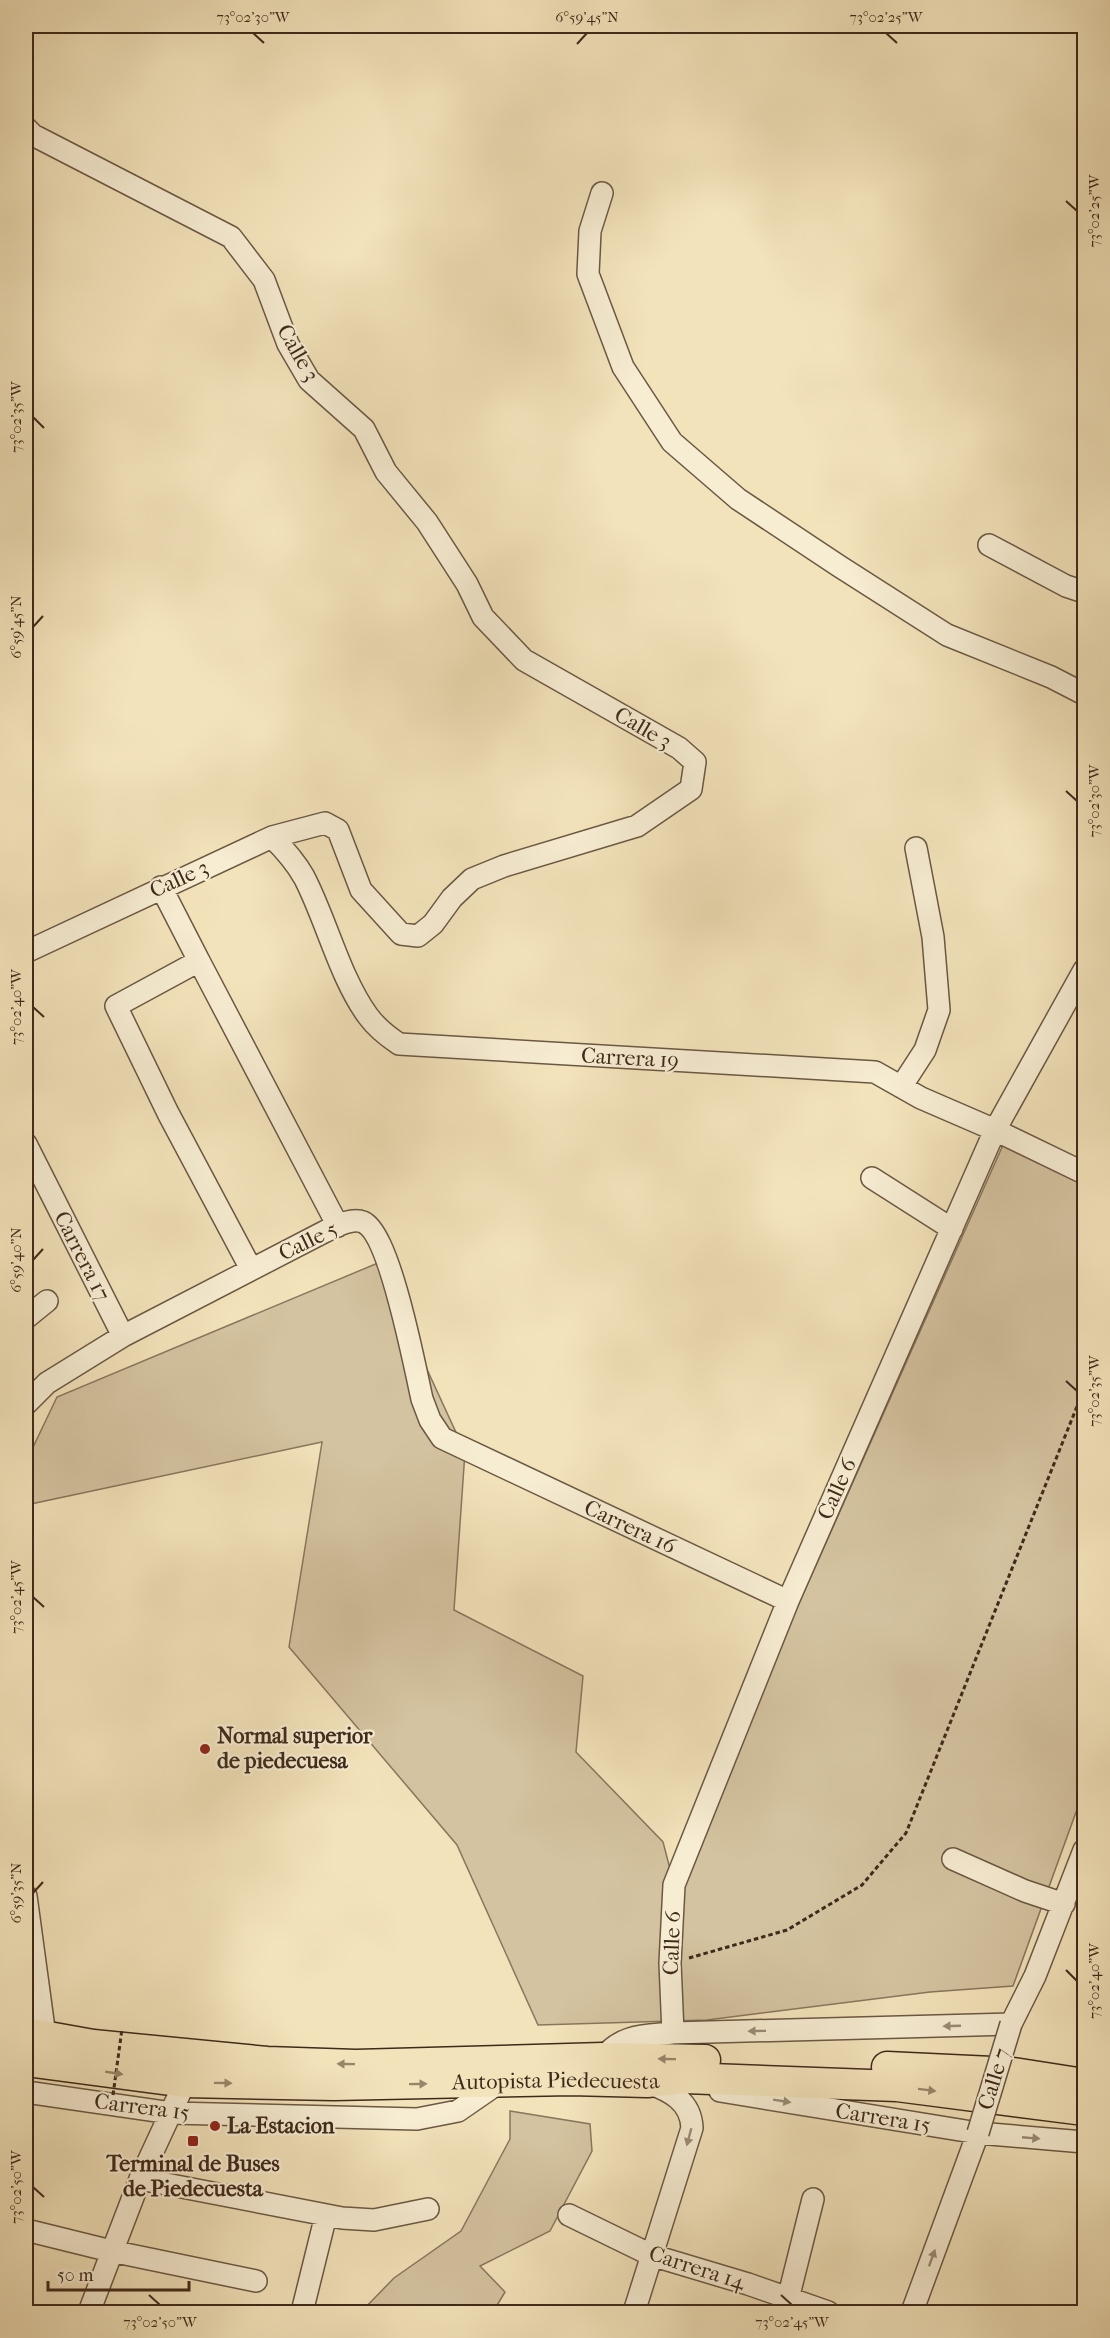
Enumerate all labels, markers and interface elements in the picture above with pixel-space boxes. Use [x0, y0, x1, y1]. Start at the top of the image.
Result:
text: 73°02'30"W [216, 8, 291, 26]
text: 6°59'45"N [555, 8, 619, 26]
text: 73°02'25"W [850, 8, 924, 26]
text: 73°02'25"W [1085, 173, 1103, 247]
street label: Calle 3 [271, 320, 325, 386]
text: 73°02'35"W [7, 380, 25, 453]
text: 6°59'45"N [7, 595, 25, 659]
street label: Calle 3 [610, 701, 676, 755]
text: 73°02'30"W [1085, 763, 1103, 838]
street label: Calle 3 [146, 854, 212, 904]
text: 73°02'40"W [7, 968, 25, 1045]
street label: Carrera 19 [580, 1042, 680, 1074]
street label: Carrera 17 [48, 1207, 116, 1305]
street label: Calle 5 [274, 1216, 342, 1266]
text: 6°59'40"N [7, 1227, 25, 1293]
text: 73°02'35"W [1085, 1354, 1103, 1427]
street label: Calle 6 [812, 1454, 862, 1524]
street label: Carrera 16 [580, 1494, 680, 1560]
text: 73°02'45"W [7, 1559, 25, 1634]
place label: Normal superior de piedecuesa [217, 1723, 373, 1774]
marker: Normal superior de piedecuesa [198, 1742, 212, 1756]
text: 6°59'35"N [7, 1862, 25, 1924]
street label: Calle 6 [658, 1910, 686, 1976]
text: 73°02'40"W [1085, 1942, 1103, 2019]
one-way arrow [943, 2021, 962, 2030]
one-way arrow [748, 2026, 767, 2036]
street label: Calle 7 [972, 2045, 1016, 2113]
one-way arrow [658, 2055, 677, 2064]
one-way arrow [337, 2059, 356, 2069]
street label: Autopista Piedecuesta [451, 2067, 661, 2096]
one-way arrow [104, 2069, 123, 2078]
one-way arrow [214, 2078, 233, 2088]
one-way arrow [409, 2079, 428, 2089]
one-way arrow [918, 2085, 937, 2095]
street label: Carrera 15 [93, 2088, 191, 2126]
one-way arrow [773, 2097, 792, 2106]
street label: Carrera 15 [834, 2098, 932, 2138]
place label: La Estacion [227, 2113, 335, 2139]
marker: La Estacion [208, 2119, 222, 2133]
one-way arrow [684, 2128, 694, 2147]
one-way arrow [1022, 2133, 1041, 2142]
marker: Terminal de Buses de Piedecuesta [186, 2134, 200, 2148]
text: 73°02'50"W [7, 2149, 25, 2224]
place label: Terminal de Buses de Piedecuesta [105, 2151, 280, 2202]
street label: Carrera 14 [646, 2240, 749, 2296]
one-way arrow [927, 2248, 937, 2266]
scale bar [48, 2254, 189, 2292]
text: 50 m [57, 2265, 94, 2286]
text: 73°02'50"W [123, 2313, 198, 2331]
text: 73°02'45"W [755, 2313, 830, 2331]

